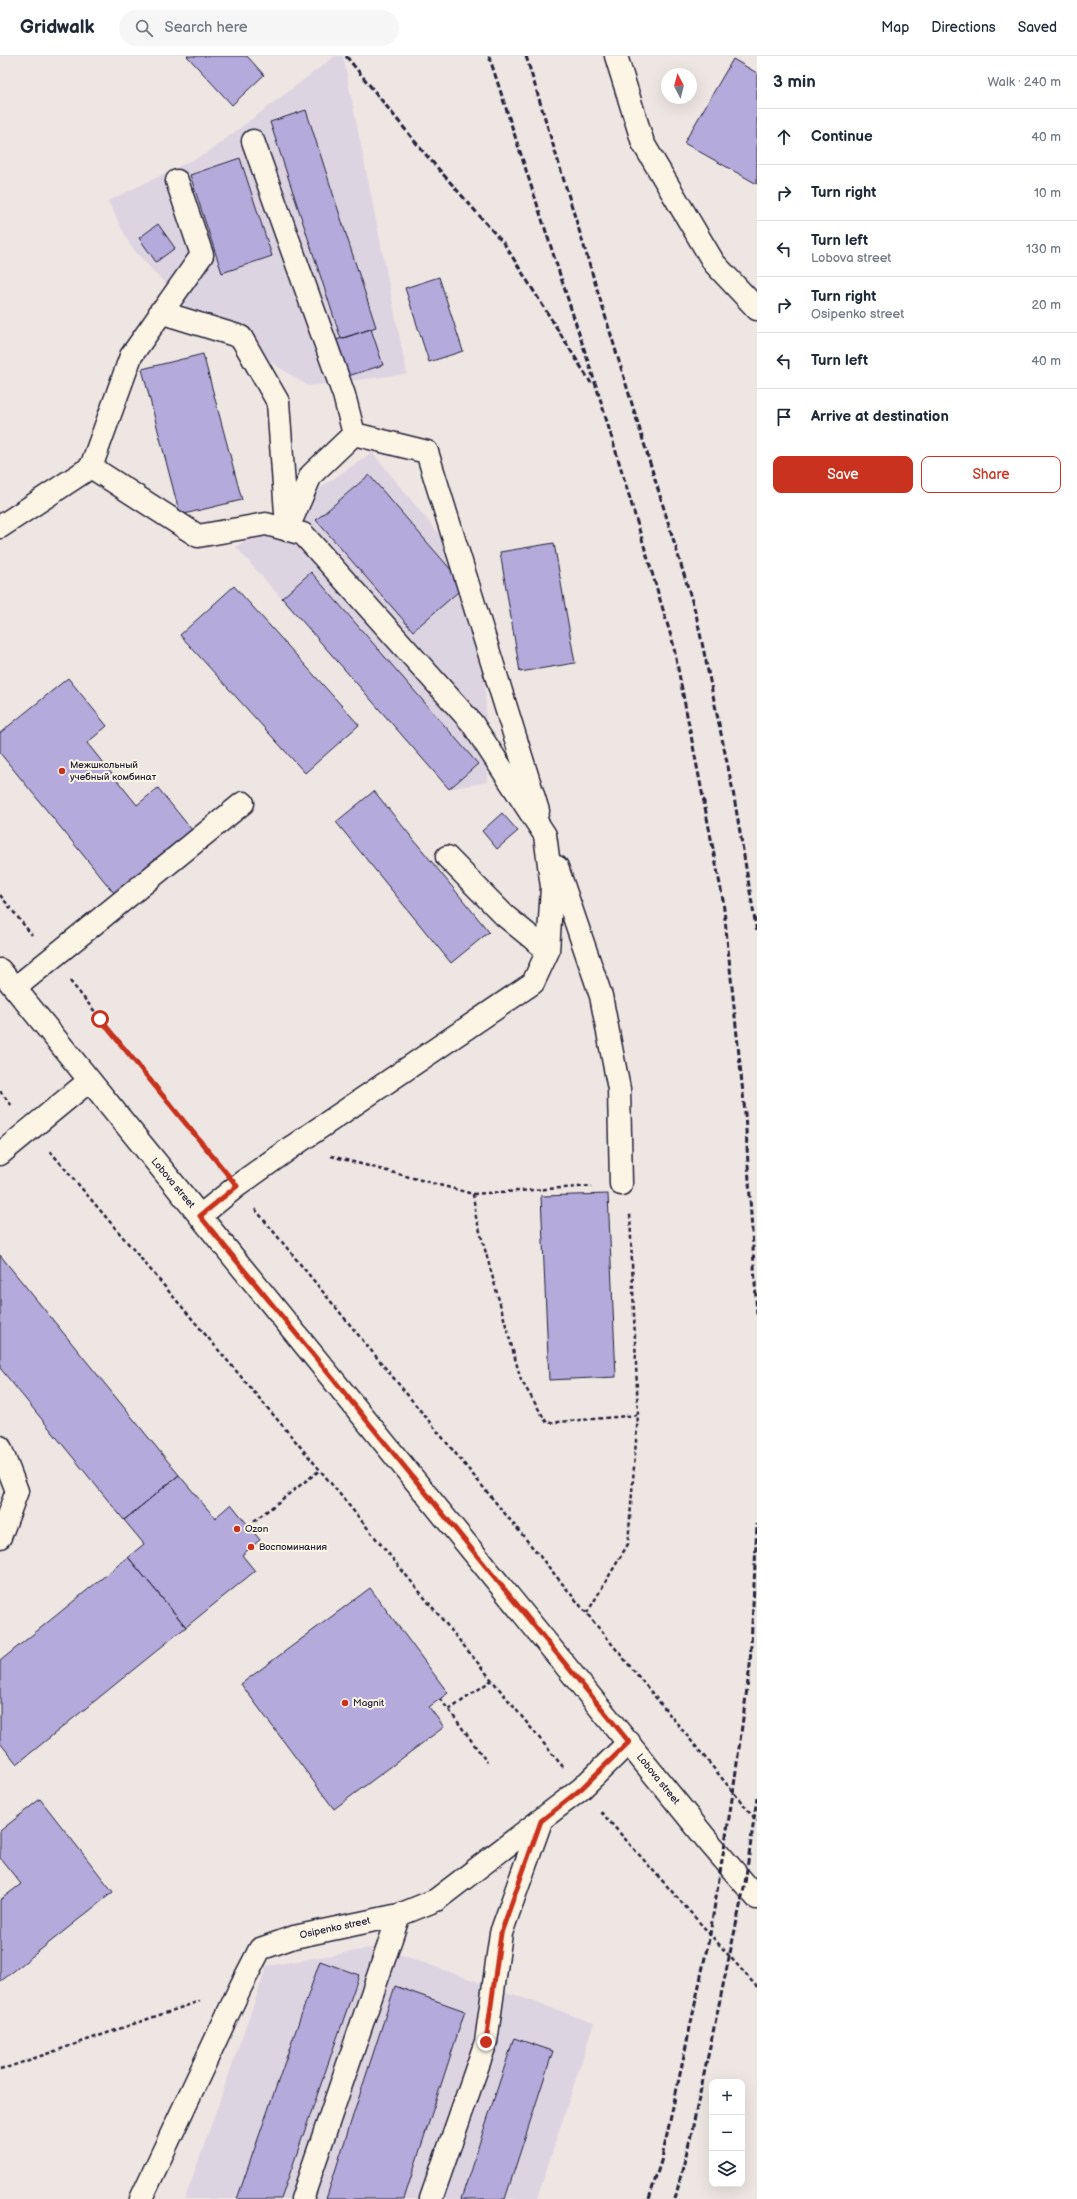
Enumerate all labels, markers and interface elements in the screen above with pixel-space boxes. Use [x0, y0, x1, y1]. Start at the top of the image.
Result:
search box [119, 10, 399, 46]
text: Gridwalk [20, 16, 95, 39]
icon: search [133, 17, 155, 39]
text: Search here [165, 18, 248, 37]
text: Map [881, 19, 909, 36]
text: Directions [931, 19, 996, 36]
text: Saved [1018, 19, 1057, 36]
north arrow [661, 68, 697, 104]
text: 3 min [773, 72, 816, 92]
text: Walk · 240 m [987, 74, 1061, 90]
icon: ahead [773, 126, 795, 148]
text: Continue [811, 127, 873, 146]
text: 40 m [1031, 129, 1061, 145]
icon: right [773, 182, 795, 204]
text: Turn right [811, 183, 876, 202]
text: 10 m [1034, 185, 1061, 201]
text: Turn left [811, 231, 868, 250]
icon: left [773, 238, 795, 260]
text: 130 m [1026, 241, 1061, 257]
text: Lobova street [811, 250, 891, 266]
text: Turn right [811, 287, 876, 306]
icon: right [773, 294, 795, 316]
text: 20 m [1031, 297, 1061, 313]
text: Osipenko street [811, 306, 904, 322]
icon: left [773, 350, 795, 372]
text: Turn left [811, 351, 868, 370]
text: 40 m [1031, 353, 1061, 369]
icon: arrive [773, 406, 795, 428]
text: Arrive at destination [811, 407, 949, 426]
button: Save [773, 456, 913, 493]
button: Share [921, 456, 1061, 493]
place label: Межшкольный учебный комбинат [70, 759, 157, 783]
marker: Межшкольный учебный комбинат [57, 766, 67, 776]
route start [91, 1010, 109, 1028]
street label: Lobova street [149, 1155, 197, 1211]
place label: Ozon [245, 1523, 269, 1535]
marker: Ozon [232, 1524, 242, 1534]
place label: Воспоминания [259, 1541, 327, 1553]
marker: Воспоминания [246, 1542, 256, 1552]
place label: Magnit [353, 1697, 384, 1709]
marker: Magnit [340, 1698, 350, 1708]
street label: Lobova street [634, 1751, 682, 1807]
street label: Osipenko street [299, 1915, 371, 1941]
route end [477, 2033, 495, 2051]
map controls [709, 2079, 745, 2187]
button: + [709, 2079, 745, 2115]
button: − [709, 2115, 745, 2151]
button: layers [709, 2151, 745, 2187]

